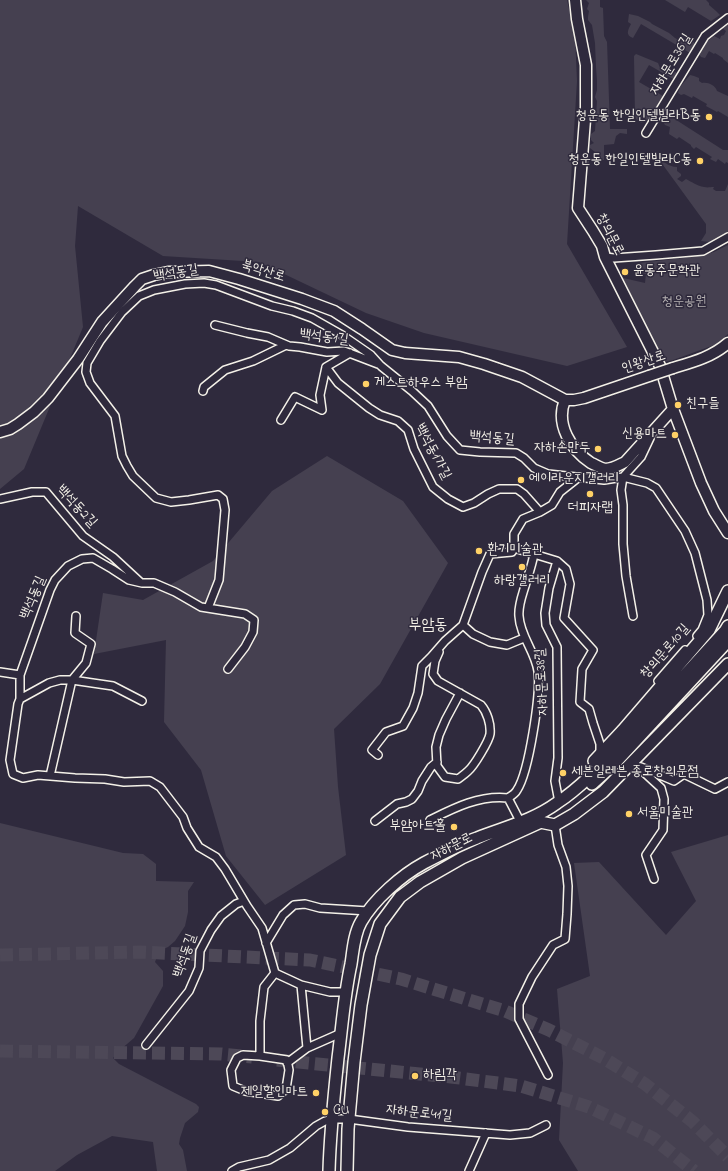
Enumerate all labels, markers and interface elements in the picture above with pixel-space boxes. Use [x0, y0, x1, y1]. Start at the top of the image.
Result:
street label: 자하문로36길 [647, 31, 697, 99]
place label: 청운동 한일인텔빌라B동 [575, 109, 701, 125]
marker: 청운동 한일인텔빌라B동 [704, 112, 714, 122]
place label: 청운동 한일인텔빌라C동 [568, 153, 692, 169]
marker: 청운동 한일인텔빌라C동 [695, 156, 705, 166]
street label: 창의문로 [591, 211, 627, 259]
street label: 북악산로 [239, 257, 287, 287]
street label: 백석동길 [152, 262, 200, 286]
place label: 윤동주문학관 [633, 264, 701, 280]
marker: 윤동주문학관 [620, 267, 630, 277]
park label: 청운공원 [661, 295, 707, 311]
street label: 백석동1길 [298, 327, 350, 349]
street label: 인왕산로 [620, 348, 668, 378]
place label: 게스트하우스 부암 [374, 376, 468, 392]
marker: 게스트하우스 부암 [361, 379, 371, 389]
place label: 친구들 [686, 397, 720, 413]
marker: 친구들 [673, 400, 683, 410]
street label: 백석동1가길 [410, 421, 454, 483]
place label: 신용마트 [622, 427, 667, 443]
street label: 백석동길 [469, 429, 515, 449]
marker: 신용마트 [670, 430, 680, 440]
place label: 자하손만두 [534, 441, 590, 457]
marker: 자하손만두 [593, 444, 603, 454]
place label: 에이라운지갤러리 [529, 472, 619, 488]
marker: 에이라운지갤러리 [516, 475, 526, 485]
street label: 백석동2길 [52, 482, 100, 532]
marker: 더피자랩 [585, 489, 595, 499]
place label: 더피자랩 [567, 501, 613, 517]
place label: 환기미술관 [487, 543, 543, 559]
marker: 환기미술관 [474, 546, 484, 556]
marker: 하랑갤러리 [517, 562, 527, 572]
street label: 백석동길 [17, 574, 51, 622]
place label: 하랑갤러리 [494, 574, 550, 590]
district label: 부암동 [409, 616, 447, 636]
street label: 창의문로10길 [638, 621, 694, 683]
street label: 자하문로38길 [533, 648, 553, 716]
place label: 세븐일레븐 종로창의문점 [571, 765, 698, 781]
marker: 세븐일레븐 종로창의문점 [558, 768, 568, 778]
place label: 서울미술관 [637, 806, 693, 822]
marker: 서울미술관 [624, 809, 634, 819]
place label: 부암아트홀 [390, 819, 446, 835]
marker: 부암아트홀 [449, 822, 459, 832]
street label: 자하문로 [428, 830, 476, 866]
street label: 백석동길 [171, 932, 201, 980]
place label: 하림각 [423, 1068, 457, 1084]
marker: 하림각 [410, 1071, 420, 1081]
place label: 제일할인마트 [240, 1085, 308, 1101]
marker: 제일할인마트 [311, 1088, 321, 1098]
street label: 자하문로41길 [385, 1102, 453, 1126]
place label: CU [333, 1104, 350, 1120]
marker: CU [320, 1107, 330, 1117]

